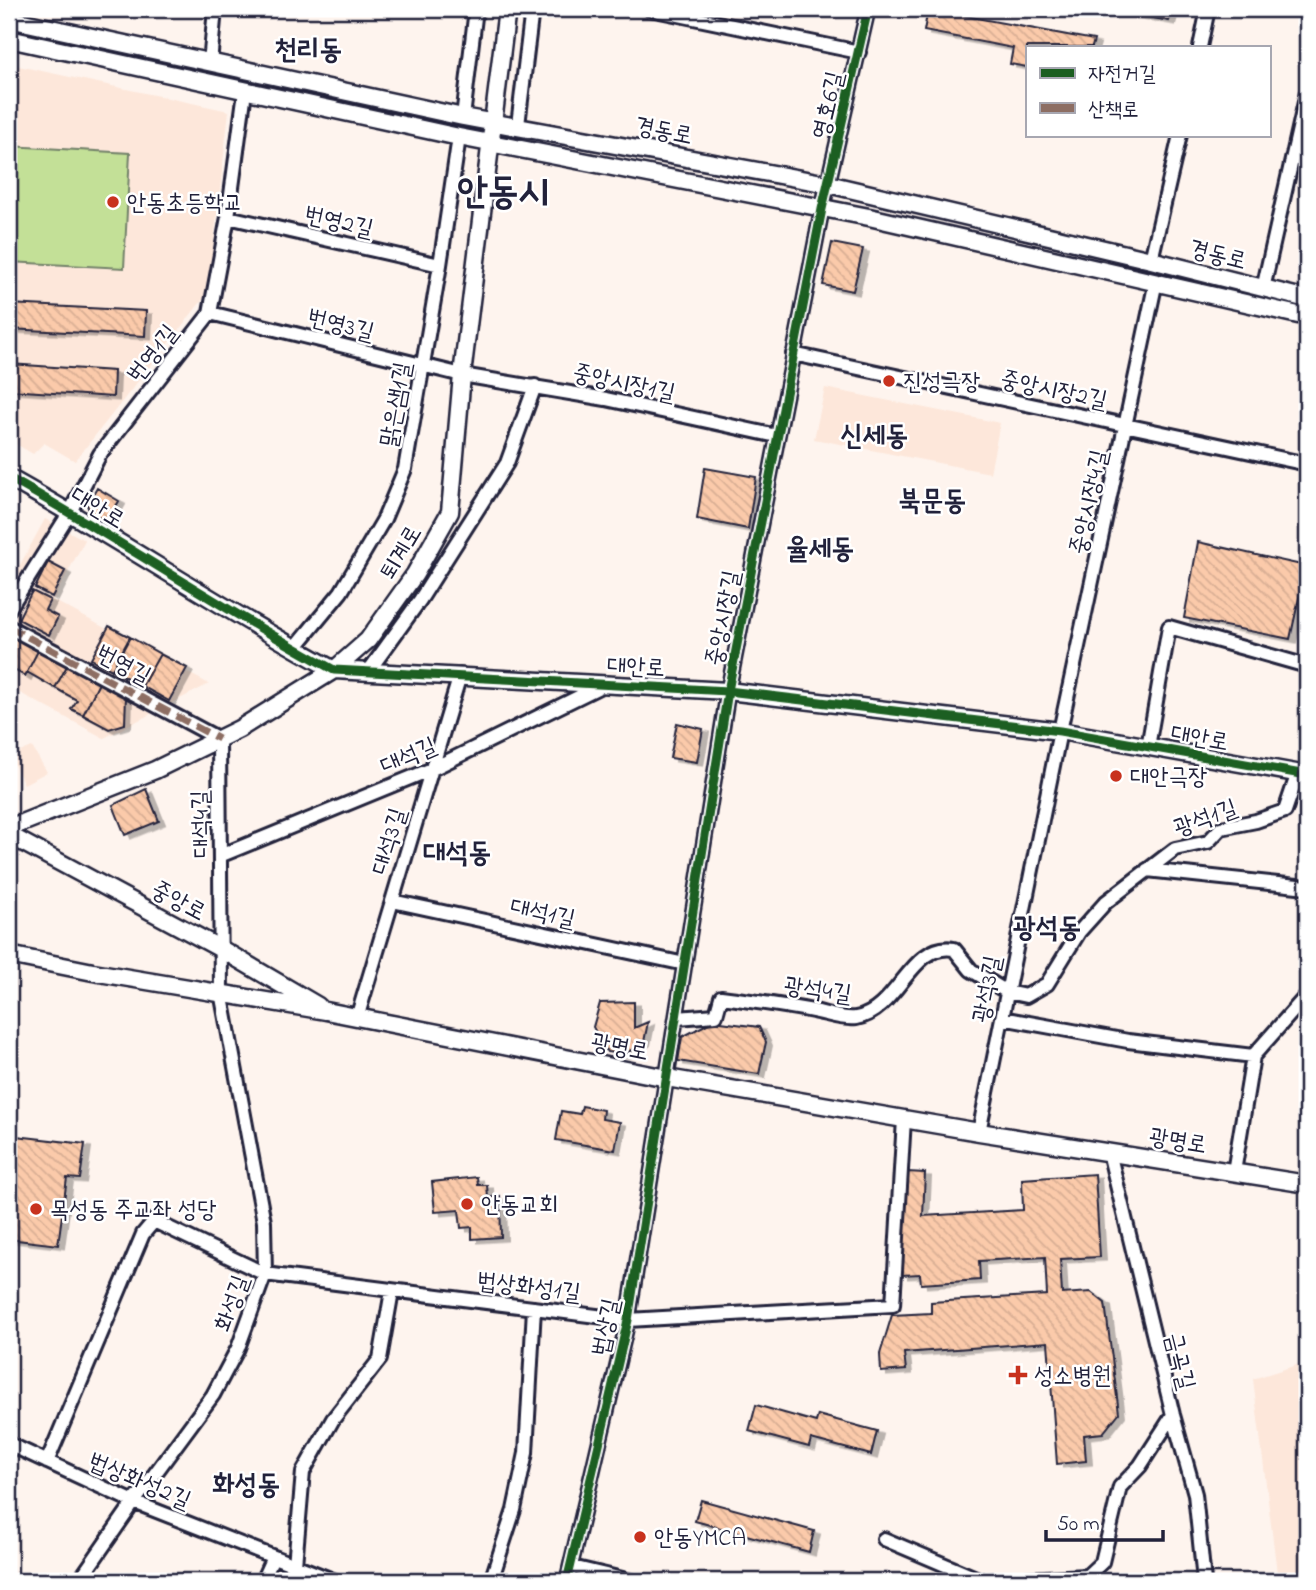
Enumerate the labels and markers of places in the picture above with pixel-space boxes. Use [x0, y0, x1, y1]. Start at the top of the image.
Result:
place label: 안동초등학교 [127, 187, 243, 222]
marker: 안동초등학교 [105, 194, 121, 210]
place label: 진성극장 [903, 366, 980, 401]
marker: 진성극장 [881, 373, 897, 389]
place label: 대안극장 [1130, 761, 1207, 796]
marker: 대안극장 [1108, 768, 1124, 784]
place label: 안동교회 [481, 1189, 558, 1224]
place label: 목성동 주교좌 성당 [50, 1194, 217, 1229]
marker: 안동교회 [459, 1196, 475, 1212]
marker: 목성동 주교좌 성당 [28, 1201, 44, 1217]
place label: 성소병원 [1034, 1360, 1111, 1395]
marker: 성소병원 [1008, 1365, 1028, 1385]
place label: 안동YMCA [654, 1522, 746, 1557]
marker: 안동YMCA [632, 1529, 648, 1545]

